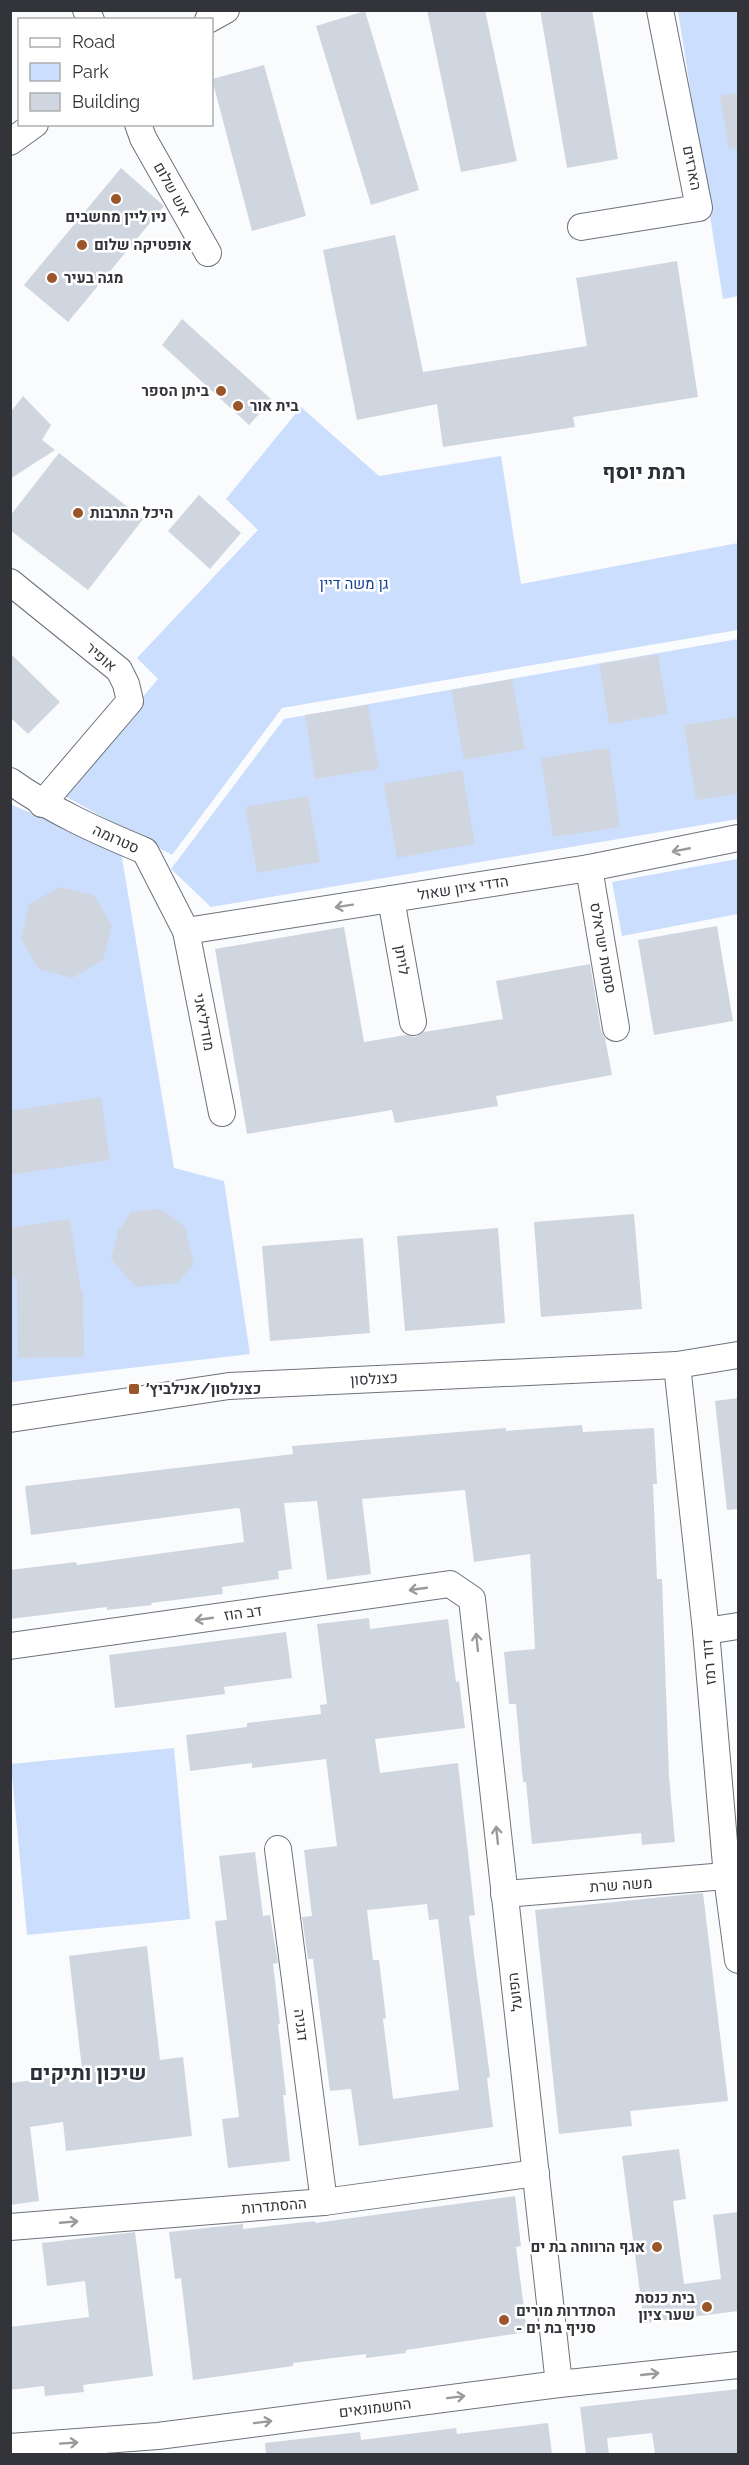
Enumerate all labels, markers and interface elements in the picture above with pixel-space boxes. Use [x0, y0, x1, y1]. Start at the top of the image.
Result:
legend [18, 18, 213, 126]
text: Road [72, 31, 115, 52]
text: Park [72, 61, 109, 82]
text: Building [72, 91, 140, 112]
street label: הארזים [679, 144, 705, 192]
street label: אש שלום [150, 159, 194, 219]
marker: ניו ליין מחשבים [109, 192, 123, 206]
place label: ניו ליין מחשבים [65, 208, 167, 226]
place label: אופטיקה שלום [94, 236, 192, 254]
marker: אופטיקה שלום [75, 238, 89, 252]
place label: מגה בעיר [64, 269, 123, 287]
marker: מגה בעיר [45, 271, 59, 285]
place label: ביתן הספר [141, 382, 209, 400]
marker: ביתן הספר [214, 384, 228, 398]
place label: בית אור [250, 397, 299, 415]
marker: בית אור [231, 399, 245, 413]
district label: רמת יוסף [602, 459, 686, 484]
place label: היכל התרבות [90, 504, 173, 522]
marker: היכל התרבות [71, 506, 85, 520]
park label: גן משה דיין [319, 575, 389, 593]
street label: אופיר [82, 639, 120, 675]
street label: סטרומה [90, 821, 142, 857]
one-way arrow [672, 845, 691, 856]
street label: הדדי ציון שאול [416, 872, 510, 904]
one-way arrow [334, 901, 354, 912]
street label: סמטת ישראלס [586, 901, 620, 995]
street label: לויתן [391, 943, 414, 977]
street label: מודיליאני [190, 992, 218, 1052]
street label: כצנלסון [350, 1369, 398, 1389]
place label: כצנלסון/אנילביץ׳ [146, 1380, 261, 1398]
marker: כצנלסון/אנילביץ׳ [127, 1382, 141, 1396]
one-way arrow [409, 1583, 429, 1594]
street label: דב הוז [223, 1601, 263, 1625]
one-way arrow [195, 1613, 215, 1624]
one-way arrow [471, 1632, 482, 1652]
street label: דוד רמז [698, 1638, 720, 1686]
one-way arrow [491, 1826, 502, 1846]
street label: משה שרת [589, 1874, 653, 1896]
street label: הפועל [504, 1972, 526, 2012]
street label: דגניה [290, 2008, 312, 2042]
district label: שיכון ותיקים [29, 2060, 147, 2085]
street label: ההסתדרות [241, 2194, 307, 2218]
one-way arrow [58, 2216, 78, 2227]
place label: אגף הרווחה בת ים [530, 2238, 645, 2256]
marker: אגף הרווחה בת ים [650, 2240, 664, 2254]
place label: בית כנסת שער ציון [635, 2289, 695, 2324]
marker: בית כנסת שער ציון [700, 2300, 714, 2314]
place label: הסתדרות מורים - סניף בת ים [516, 2302, 616, 2337]
marker: הסתדרות מורים - סניף בת ים [497, 2313, 511, 2327]
one-way arrow [639, 2368, 659, 2379]
one-way arrow [446, 2392, 465, 2403]
street label: החשמונאים [338, 2395, 412, 2421]
one-way arrow [252, 2417, 272, 2428]
one-way arrow [58, 2437, 78, 2448]

